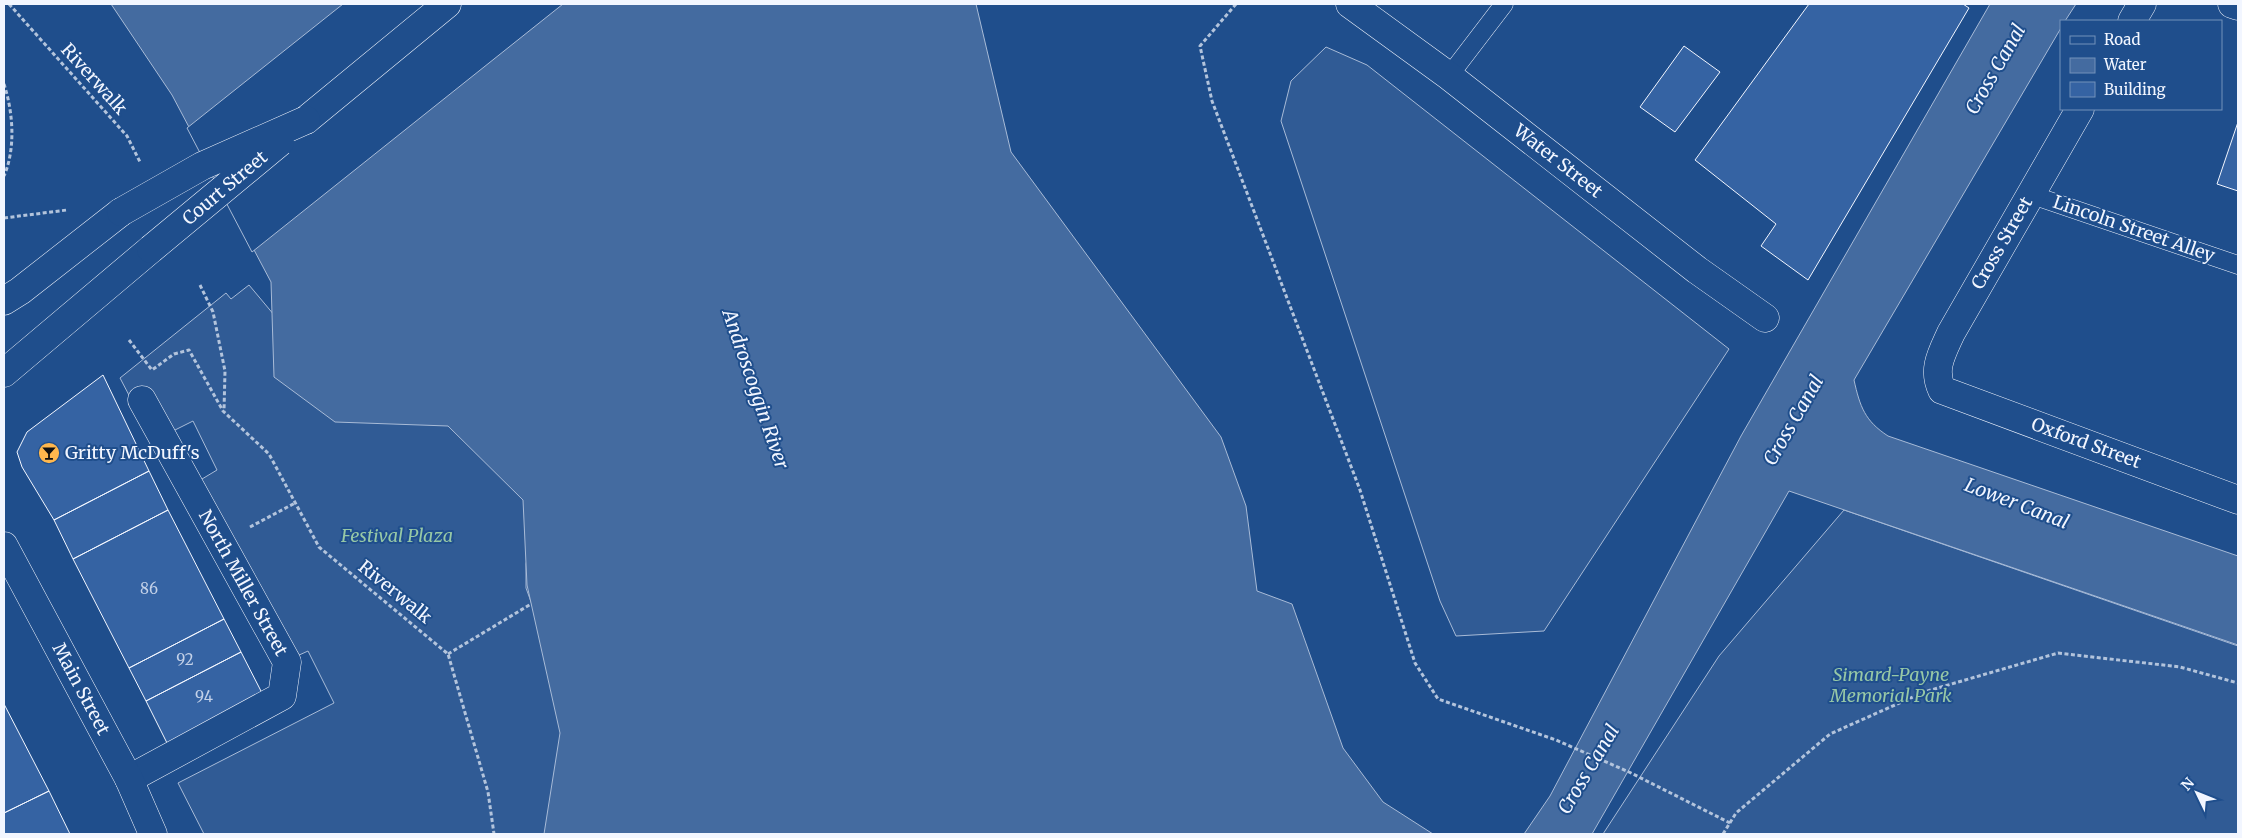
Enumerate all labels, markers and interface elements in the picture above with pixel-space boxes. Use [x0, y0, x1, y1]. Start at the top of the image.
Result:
water label: Cross Canal [1959, 20, 2031, 118]
legend [2060, 20, 2222, 110]
text: Road [2104, 30, 2140, 49]
street label: Riverwalk [56, 38, 133, 120]
text: Water [2103, 55, 2147, 74]
text: Building [2104, 80, 2166, 99]
street label: Water Street [1508, 118, 1607, 202]
street label: Court Street [177, 145, 272, 230]
street label: Lincoln Street Alley [2050, 190, 2219, 267]
street label: Cross Street [1966, 192, 2037, 293]
water label: Androscoggin River [717, 304, 795, 472]
water label: Cross Canal [1757, 371, 1829, 469]
street label: Oxford Street [2028, 412, 2144, 473]
bar icon: Gritty McDuff's [37, 441, 61, 465]
place label: Gritty McDuff's [65, 441, 200, 464]
water label: Lower Canal [1961, 472, 2073, 534]
street label: North Miller Street [194, 506, 293, 660]
park label: Festival Plaza [340, 524, 453, 547]
street label: Riverwalk [354, 555, 437, 629]
house number: 86 [140, 579, 158, 598]
street label: Main Street [48, 639, 115, 739]
house number: 92 [176, 650, 194, 669]
park label: Simard-Payne Memorial Park [1829, 663, 1952, 707]
house number: 94 [195, 687, 213, 706]
water label: Cross Canal [1552, 720, 1624, 818]
north arrow [2172, 768, 2222, 818]
text: N [2177, 774, 2198, 794]

